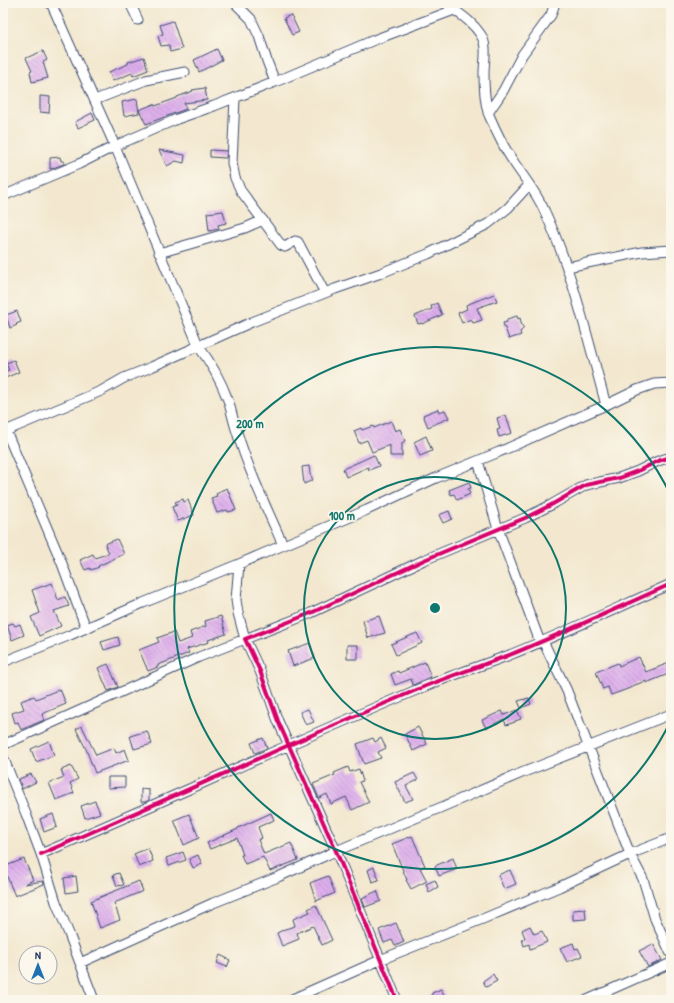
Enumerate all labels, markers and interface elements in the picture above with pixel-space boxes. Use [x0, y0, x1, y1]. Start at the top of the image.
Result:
text: 200 m [236, 415, 264, 432]
text: 100 m [329, 507, 355, 524]
centre of rings [428, 601, 442, 615]
north arrow [18, 945, 58, 985]
text: N [35, 948, 41, 962]

